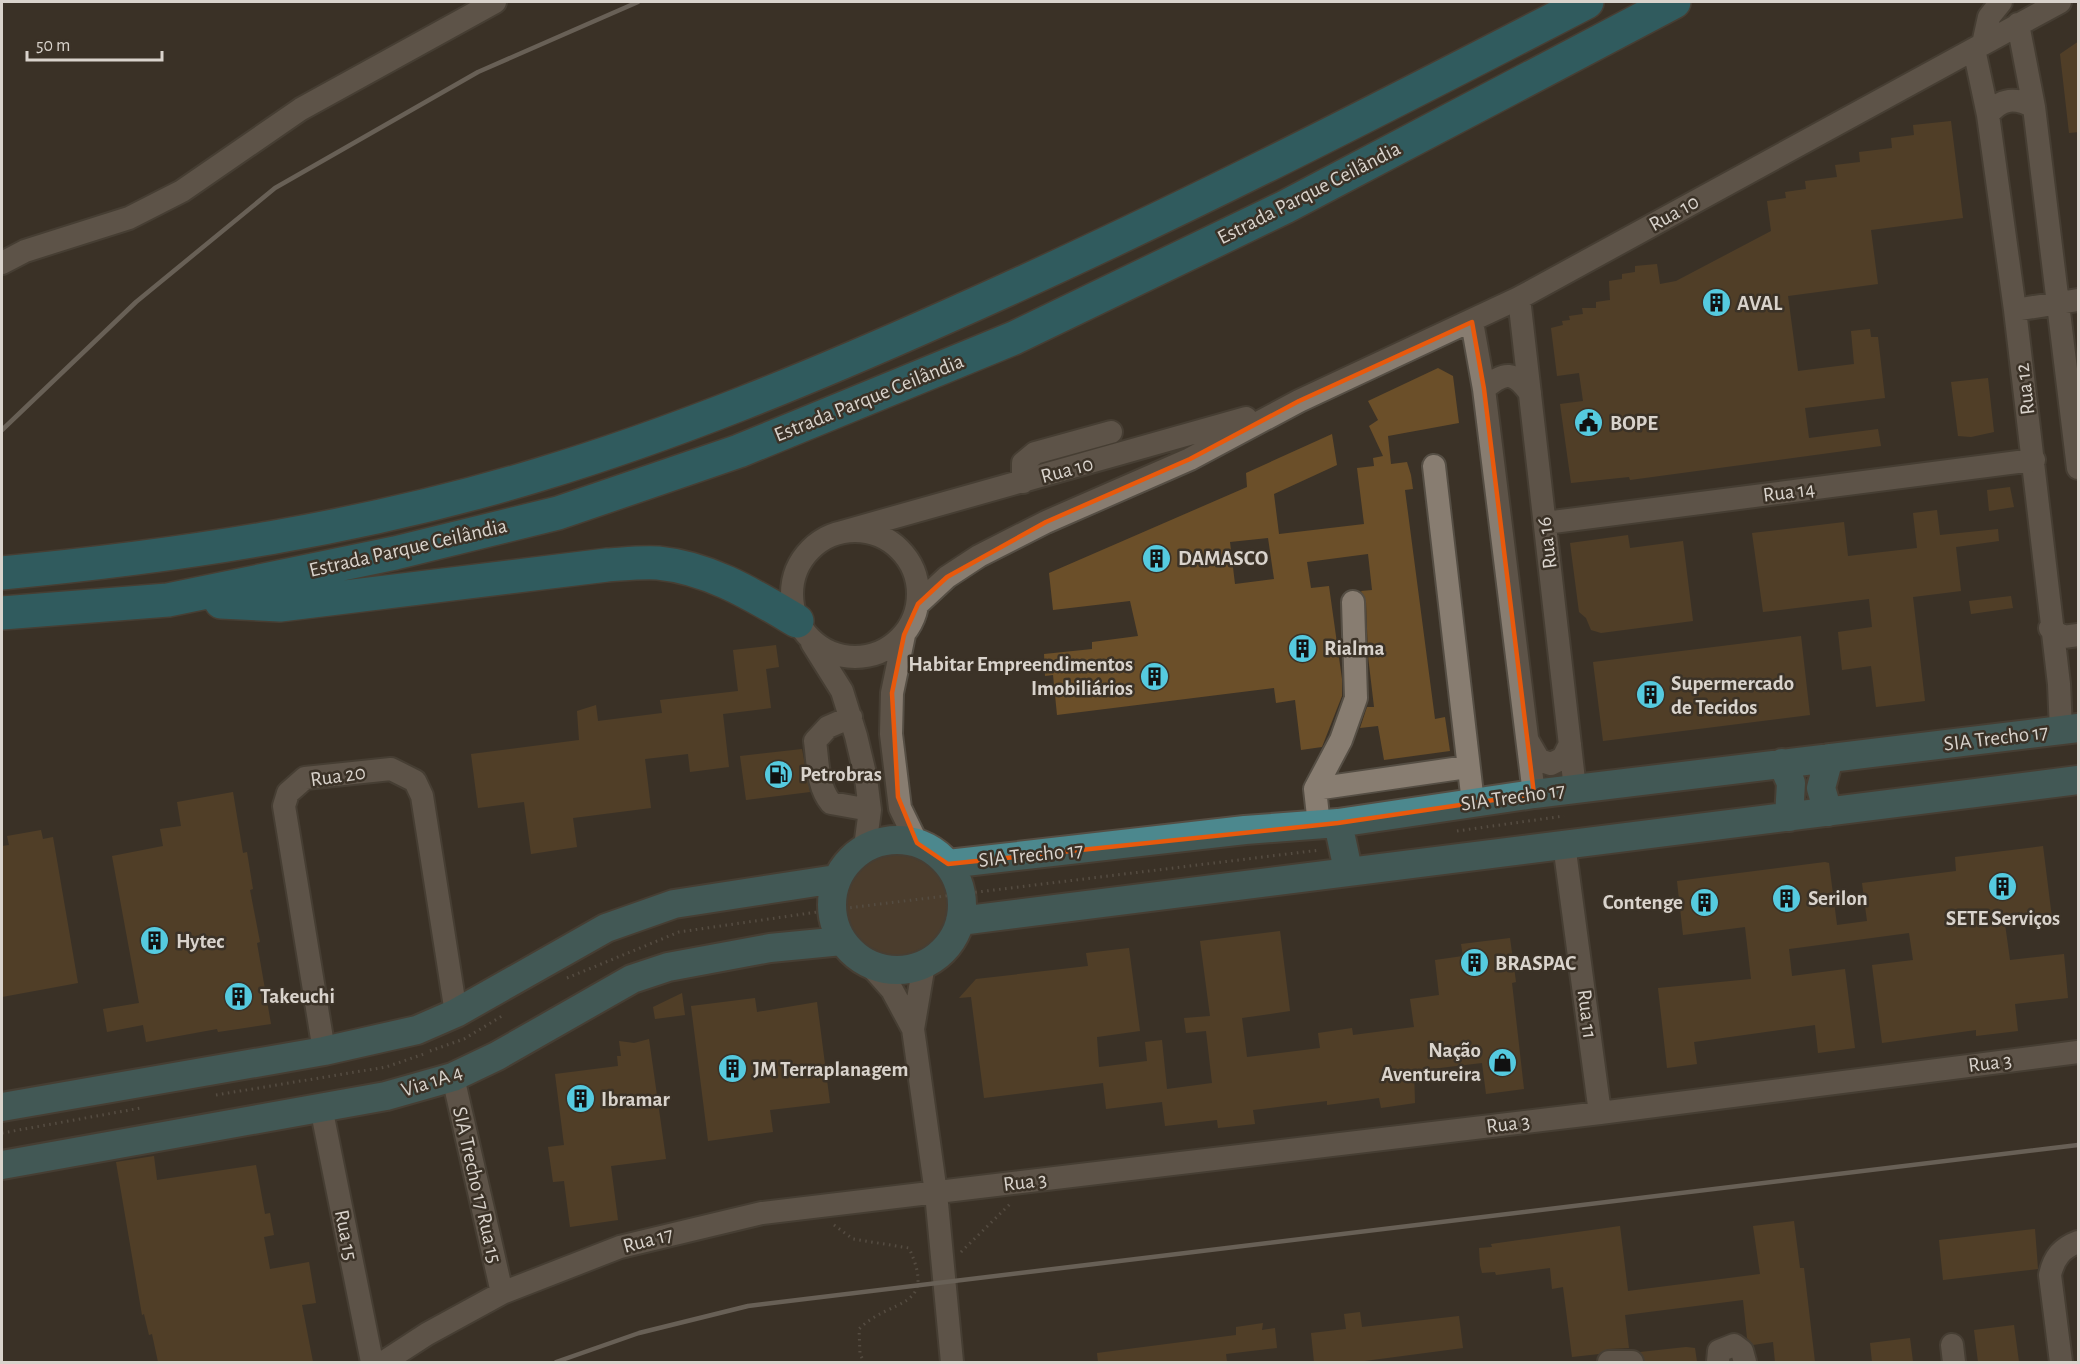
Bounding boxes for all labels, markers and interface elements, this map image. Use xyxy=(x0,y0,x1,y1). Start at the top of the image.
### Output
scale bar xyxy=(27,24,162,62)
text: 50 m xyxy=(36,37,70,55)
street label: Estrada Parque Ceilândia xyxy=(1214,138,1404,248)
street label: Rua 10 xyxy=(1646,191,1702,235)
building icon: AVAL xyxy=(1700,287,1732,319)
place label: AVAL xyxy=(1737,293,1783,314)
street label: Estrada Parque Ceilândia xyxy=(771,350,967,446)
street label: Rua 12 xyxy=(2011,362,2039,416)
public building icon: BOPE xyxy=(1573,407,1605,439)
place label: BOPE xyxy=(1610,413,1658,434)
street label: Rua 10 xyxy=(1038,453,1096,487)
street label: Rua 14 xyxy=(1762,478,1816,506)
street label: Estrada Parque Ceilândia xyxy=(307,515,509,581)
street label: Rua 16 xyxy=(1533,516,1561,570)
building icon: DAMASCO xyxy=(1141,542,1173,574)
place label: DAMASCO xyxy=(1178,548,1268,569)
building icon: Rialma xyxy=(1287,632,1319,664)
place label: Rialma xyxy=(1324,638,1385,659)
place label: Habitar Empreendimentos Imobiliários xyxy=(908,654,1133,699)
building icon: Habitar Empreendimentos Imobiliários xyxy=(1138,660,1170,692)
place label: Supermercado de Tecidos xyxy=(1671,673,1794,718)
building icon: Supermercado de Tecidos xyxy=(1634,679,1666,711)
street label: SIA Trecho 17 xyxy=(1942,721,2050,755)
fuel station icon: Petrobras xyxy=(763,758,795,790)
street label: Rua 20 xyxy=(309,762,367,790)
place label: Petrobras xyxy=(800,764,882,785)
street label: SIA Trecho 17 xyxy=(1459,779,1567,815)
street label: SIA Trecho 17 xyxy=(978,839,1085,871)
building icon: SETE Serviços xyxy=(1987,871,2019,903)
building icon: Serilon xyxy=(1771,882,1803,914)
building icon: Contenge xyxy=(1688,886,1720,918)
place label: Serilon xyxy=(1808,888,1868,909)
place label: Contenge xyxy=(1603,892,1683,913)
place label: SETE Serviços xyxy=(1946,908,2060,929)
building icon: Hytec xyxy=(139,925,171,957)
place label: Hytec xyxy=(176,931,224,952)
building icon: BRASPAC xyxy=(1458,947,1490,979)
place label: BRASPAC xyxy=(1495,953,1576,974)
building icon: Takeuchi xyxy=(223,980,255,1012)
place label: Takeuchi xyxy=(260,986,335,1007)
street label: Rua 11 xyxy=(1574,988,1600,1040)
place label: Nação Aventureira xyxy=(1381,1040,1481,1085)
shop icon: Nação Aventureira xyxy=(1486,1046,1518,1078)
street label: Rua 3 xyxy=(1967,1050,2013,1076)
building icon: JM Terraplanagem xyxy=(716,1053,748,1085)
place label: JM Terraplanagem xyxy=(753,1059,908,1080)
street label: Via 1A 4 xyxy=(399,1061,465,1101)
building icon: Ibramar xyxy=(564,1083,596,1115)
place label: Ibramar xyxy=(601,1089,670,1110)
street label: SIA Trecho 17 Rua 15 xyxy=(449,1105,505,1265)
street label: Rua 3 xyxy=(1485,1111,1531,1137)
street label: Rua 3 xyxy=(1002,1169,1048,1195)
street label: Rua 15 xyxy=(331,1208,361,1262)
street label: Rua 17 xyxy=(621,1223,676,1257)

